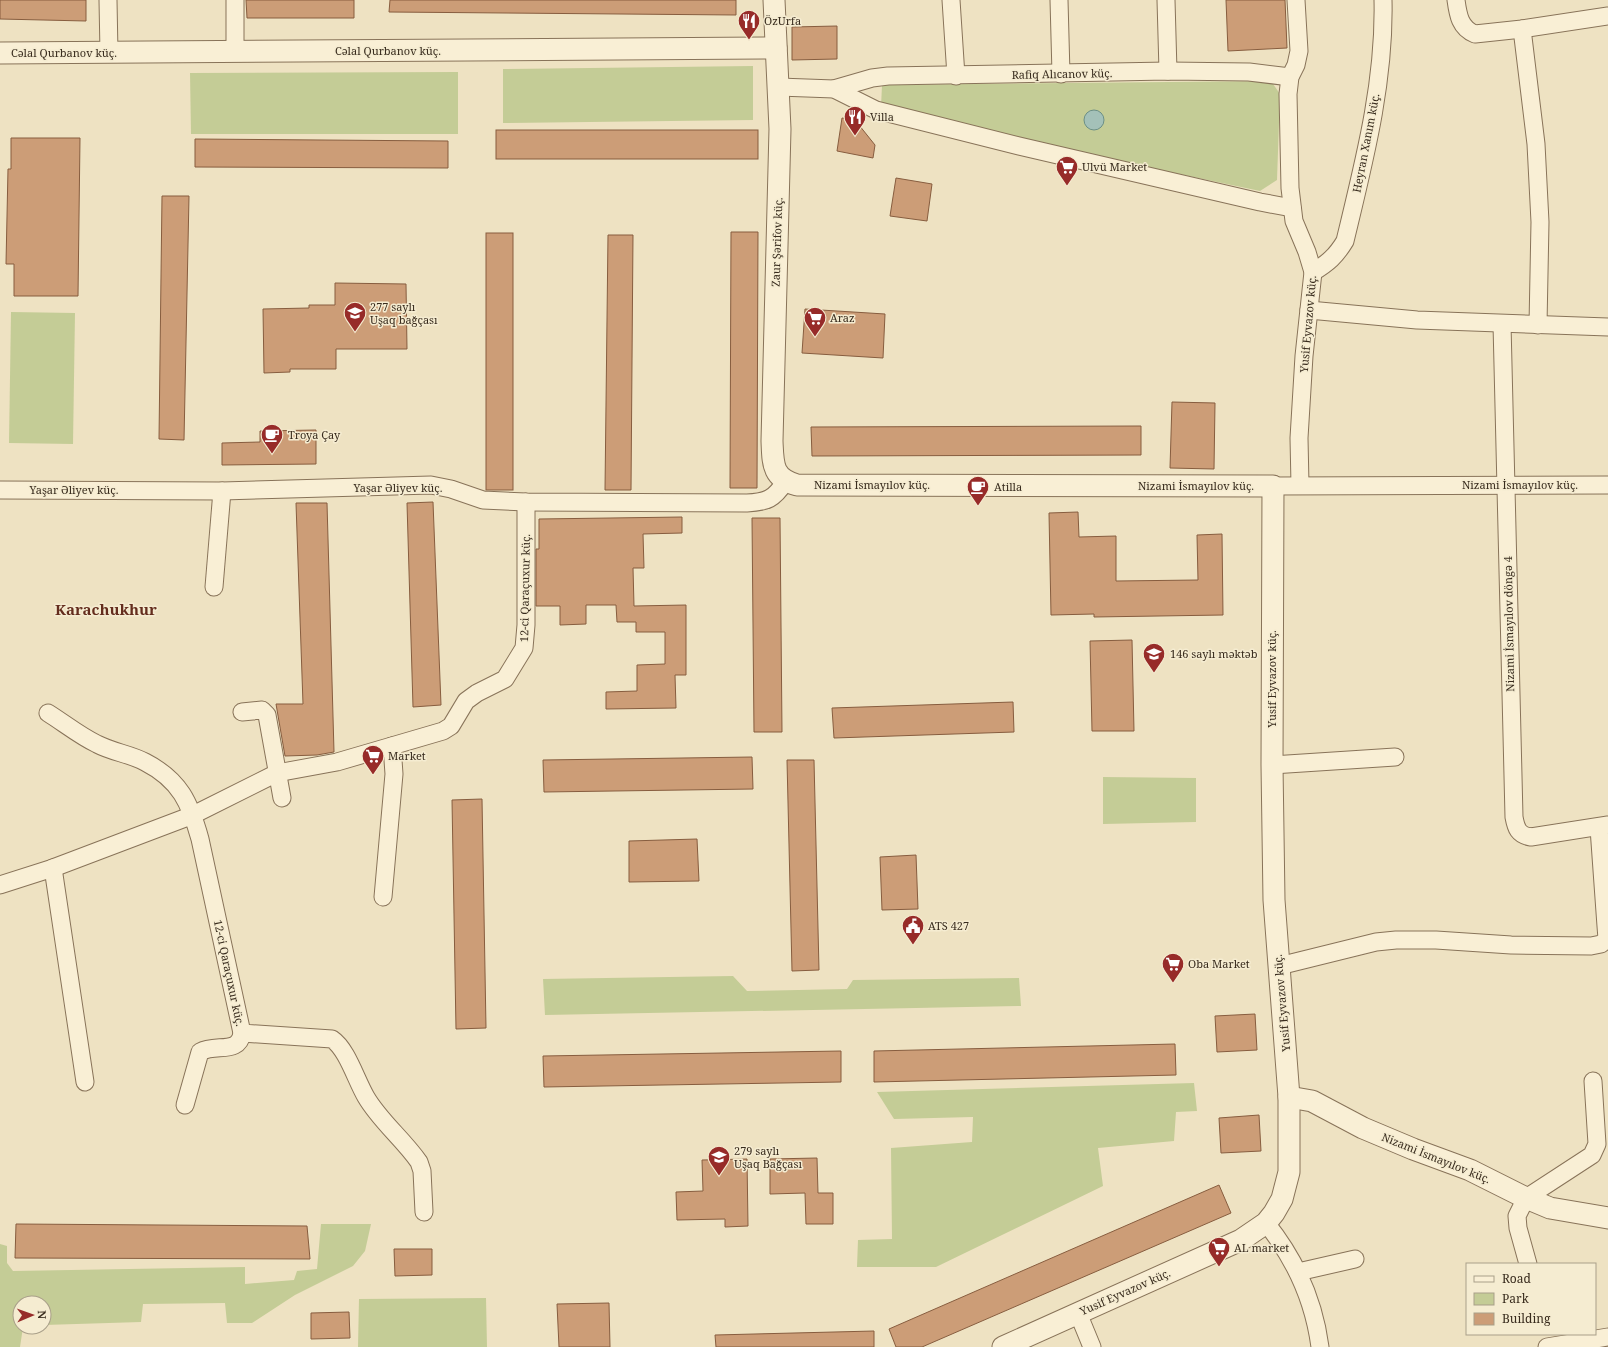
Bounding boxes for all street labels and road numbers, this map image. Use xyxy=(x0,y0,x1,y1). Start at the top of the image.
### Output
street label: Cəlal Qurbanov küç. xyxy=(335,43,441,58)
street label: Cəlal Qurbanov küç. xyxy=(11,45,117,60)
street label: Rafiq Alıcanov küç. xyxy=(1011,65,1113,82)
street label: Heyran Xanım küç. xyxy=(1349,92,1383,194)
street label: Zaur Şərifov küç. xyxy=(767,197,786,287)
street label: Yusif Eyvazov küç. xyxy=(1296,274,1319,374)
street label: Nizami İsmayılov küç. xyxy=(814,477,930,492)
street label: Nizami İsmayılov küç. xyxy=(1462,477,1578,492)
street label: Nizami İsmayılov küç. xyxy=(1138,478,1254,493)
street label: Yaşar Əliyev küç. xyxy=(352,480,443,495)
street label: Yaşar Əliyev küç. xyxy=(28,482,119,497)
street label: 12-ci Qaraçuxur küç. xyxy=(516,533,533,642)
street label: Nizami İsmayılov döngə 4 xyxy=(1500,556,1517,692)
street label: Yusif Eyvazov küç. xyxy=(1264,630,1279,729)
street label: 12-ci Qaraçuxur küç. xyxy=(211,918,248,1028)
street label: Yusif Eyvazov küç. xyxy=(1270,953,1293,1053)
street label: Nizami İsmayılov küç. xyxy=(1380,1129,1493,1186)
street label: Yusif Eyvazov küç. xyxy=(1076,1265,1173,1319)

